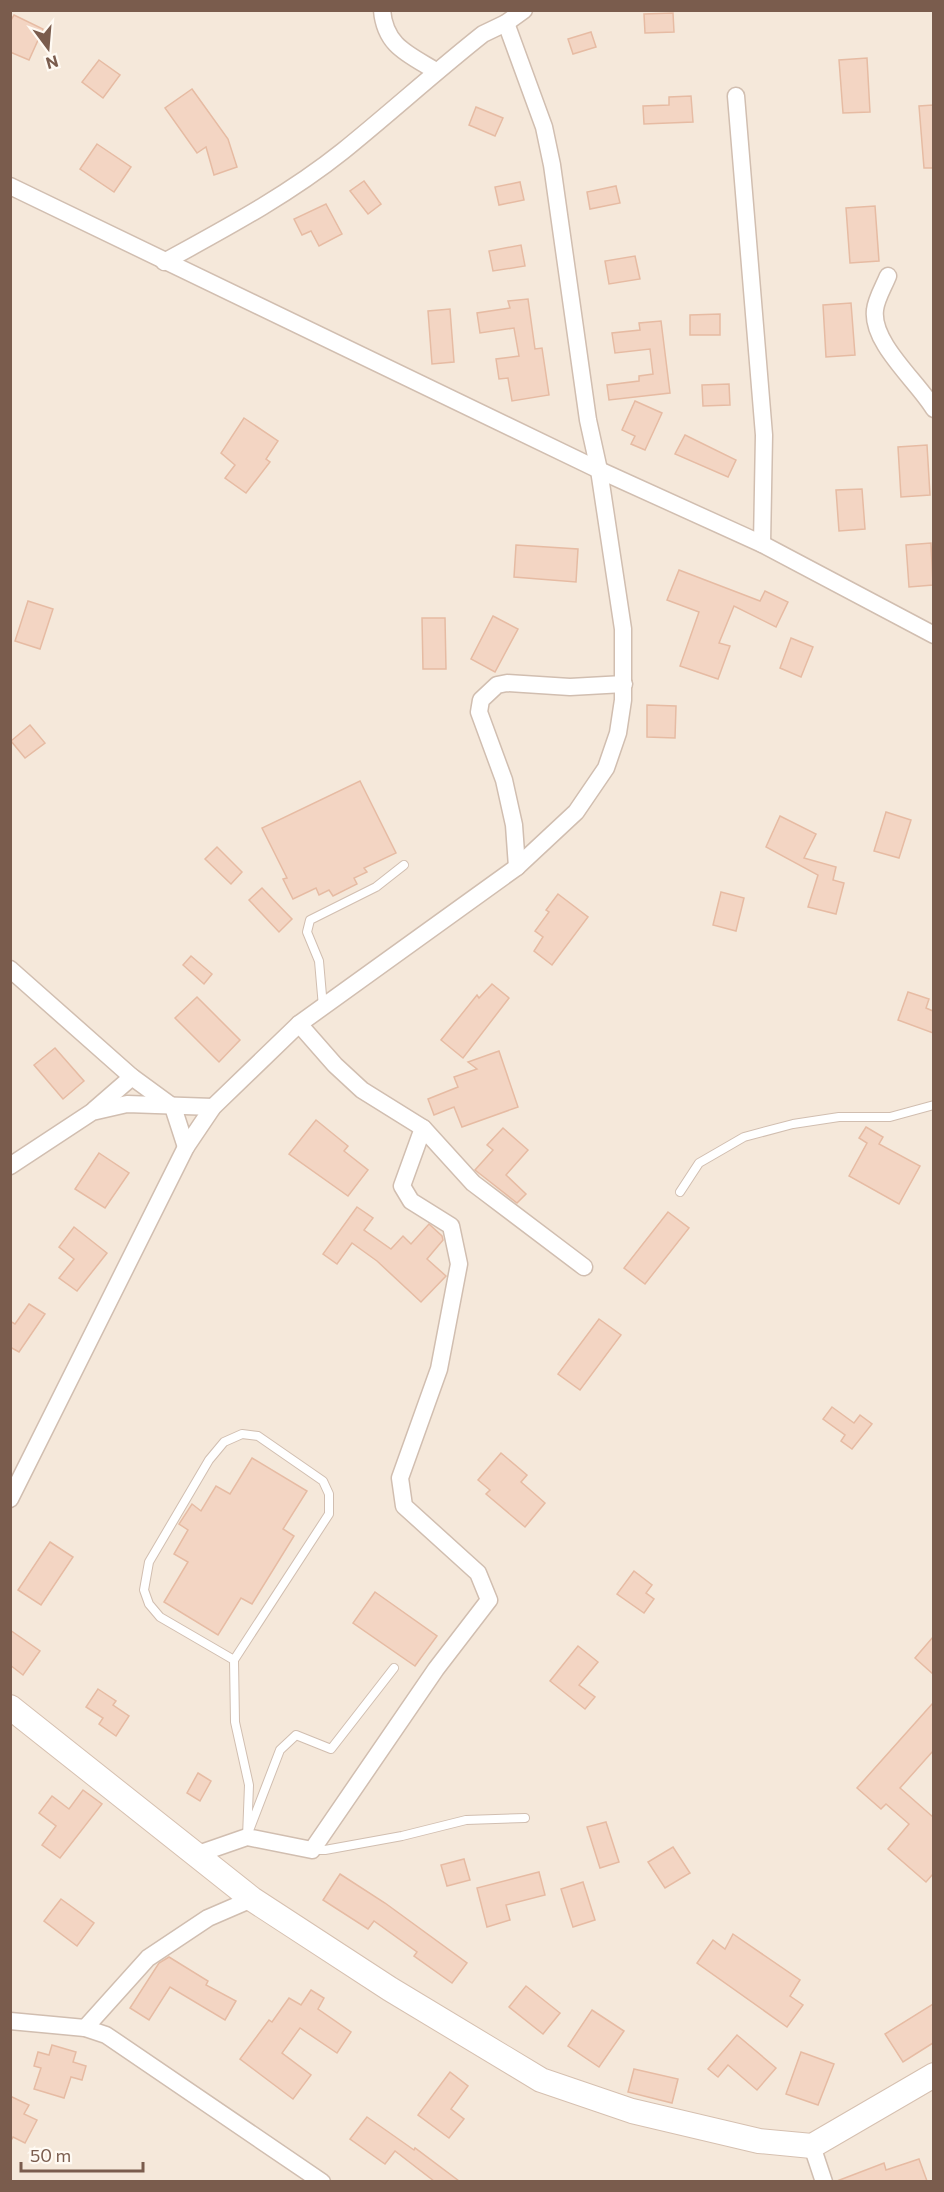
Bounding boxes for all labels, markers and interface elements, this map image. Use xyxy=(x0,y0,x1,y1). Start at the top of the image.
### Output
north arrow xyxy=(18,18,78,78)
text: N xyxy=(44,52,61,74)
scale bar xyxy=(21,2135,142,2173)
text: 50 m xyxy=(30,2144,71,2166)

